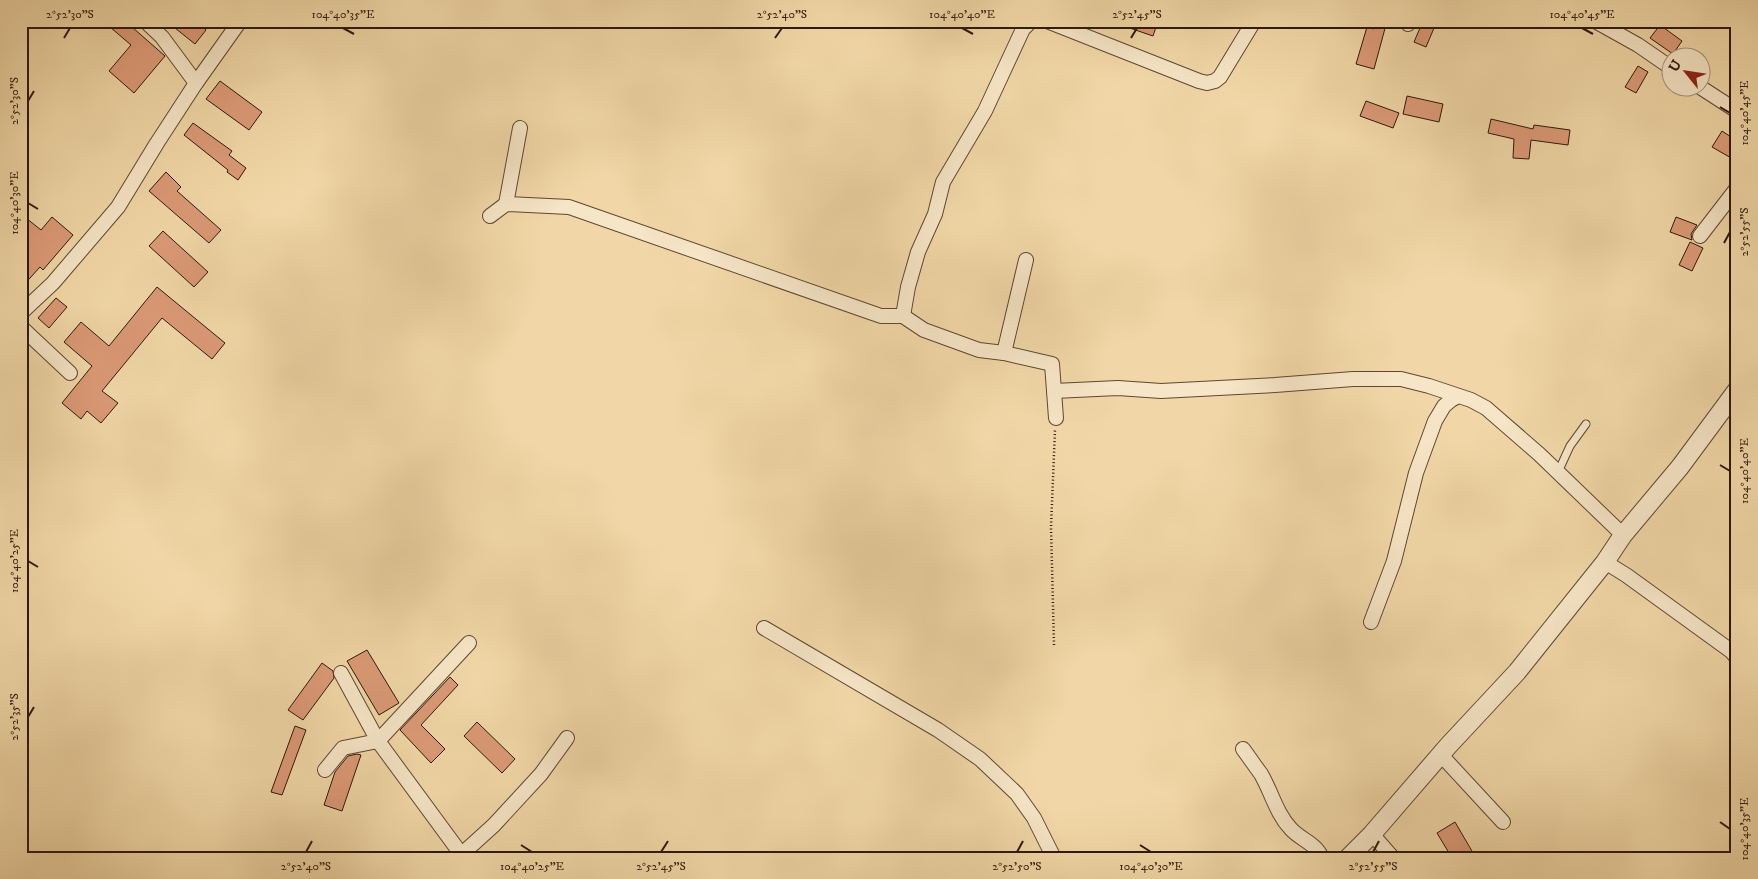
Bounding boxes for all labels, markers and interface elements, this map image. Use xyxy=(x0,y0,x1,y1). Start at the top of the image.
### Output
text: 2°52'30"S xyxy=(46,7,94,22)
text: 104°40'35"E xyxy=(312,7,375,22)
text: 2°52'40"S xyxy=(757,7,807,22)
text: 104°40'40"E xyxy=(929,7,995,22)
text: 2°52'45"S xyxy=(1112,7,1162,22)
text: 104°40'45"E xyxy=(1549,7,1615,22)
north arrow xyxy=(1660,48,1710,98)
text: U xyxy=(1665,57,1686,75)
text: 2°52'30"S xyxy=(7,77,22,125)
text: 104°40'45"E xyxy=(1737,80,1752,146)
text: 104°40'30"E xyxy=(7,171,22,235)
text: 2°52'55"S xyxy=(1737,208,1752,256)
text: 104°40'40"E xyxy=(1737,438,1752,504)
text: 104°40'25"E xyxy=(7,528,22,593)
text: 2°52'35"S xyxy=(7,693,22,741)
text: 104°40'35"E xyxy=(1737,797,1752,860)
text: 2°52'40"S xyxy=(281,859,331,874)
text: 104°40'25"E xyxy=(500,859,565,874)
text: 2°52'45"S xyxy=(636,859,686,874)
text: 2°52'50"S xyxy=(992,859,1042,874)
text: 104°40'30"E xyxy=(1119,859,1183,874)
text: 2°52'55"S xyxy=(1349,859,1397,874)

